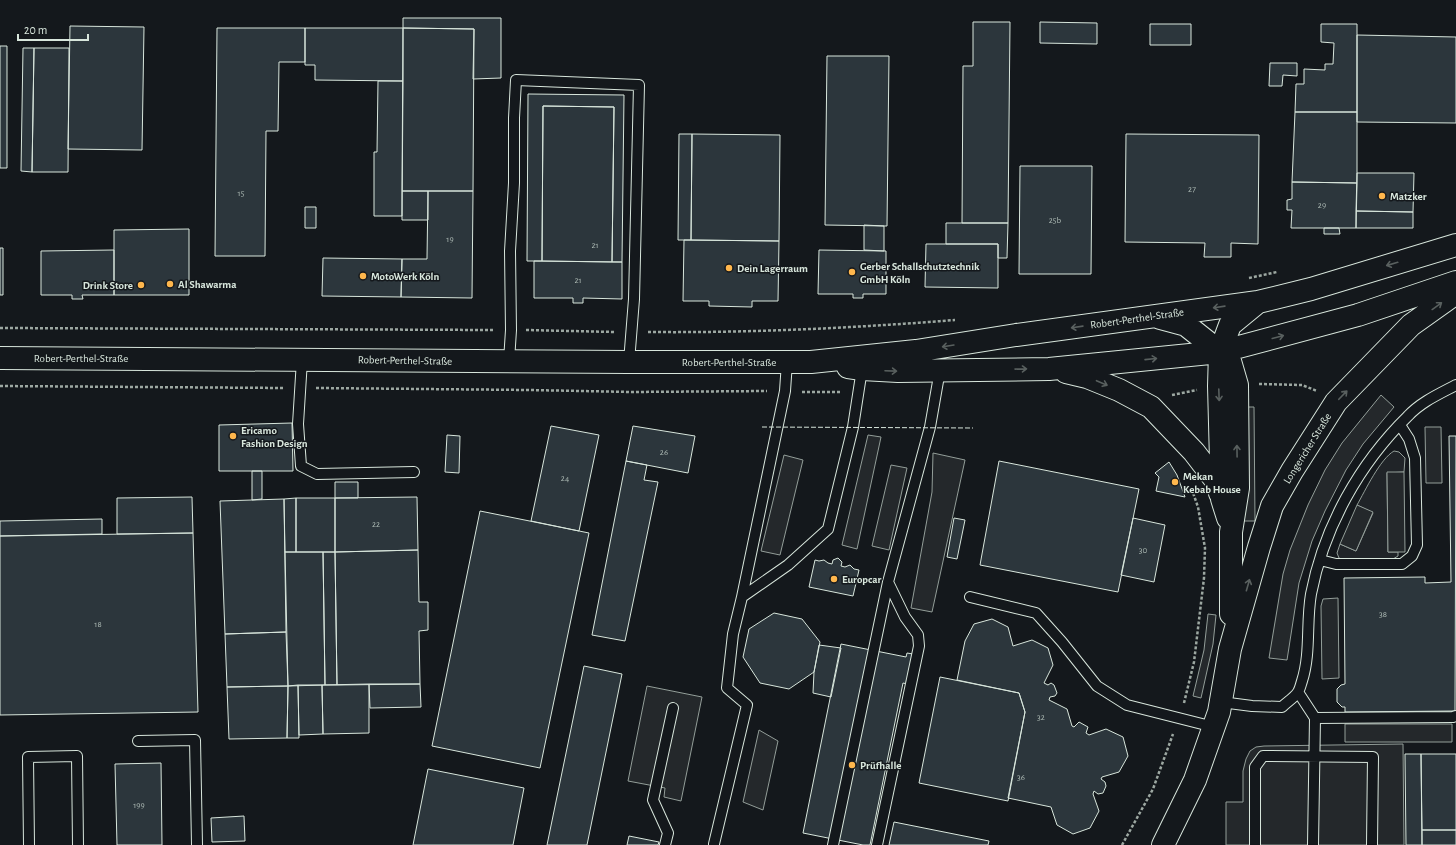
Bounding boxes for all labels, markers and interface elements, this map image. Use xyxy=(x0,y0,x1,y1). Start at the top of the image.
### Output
scale bar xyxy=(18,16,88,42)
text: 20 m xyxy=(24,24,47,36)
house number: 27 xyxy=(1188,185,1196,194)
house number: 15 xyxy=(238,189,245,198)
marker: Matzker xyxy=(1377,191,1387,201)
place label: Matzker xyxy=(1390,191,1427,202)
house number: 29 xyxy=(1318,201,1326,210)
house number: 25b xyxy=(1049,216,1062,225)
house number: 19 xyxy=(446,235,454,244)
house number: 21 xyxy=(591,241,599,250)
place label: Gerber Schallschutztechnik GmbH Köln xyxy=(860,261,980,285)
one-way arrow xyxy=(1385,261,1398,268)
marker: Dein Lagerraum xyxy=(724,263,734,273)
place label: Dein Lagerraum xyxy=(737,263,808,274)
marker: Gerber Schallschutztechnik GmbH Köln xyxy=(847,267,857,277)
marker: MotoWerk Köln xyxy=(358,271,368,281)
place label: MotoWerk Köln xyxy=(371,271,440,282)
house number: 21 xyxy=(574,276,582,285)
marker: Al Shawarma xyxy=(165,279,175,289)
place label: Al Shawarma xyxy=(178,279,237,290)
place label: Drink Store xyxy=(83,280,133,291)
marker: Drink Store xyxy=(136,280,146,290)
one-way arrow xyxy=(1431,302,1442,310)
one-way arrow xyxy=(1213,303,1226,311)
street label: Robert-Perthel-Straße xyxy=(1090,306,1185,331)
one-way arrow xyxy=(1071,323,1084,331)
one-way arrow xyxy=(1272,332,1285,340)
one-way arrow xyxy=(942,342,955,350)
street label: Robert-Perthel-Straße xyxy=(34,353,128,364)
street label: Robert-Perthel-Straße xyxy=(358,354,452,367)
one-way arrow xyxy=(1144,355,1157,363)
street label: Robert-Perthel-Straße xyxy=(682,357,776,368)
one-way arrow xyxy=(1014,365,1027,373)
one-way arrow xyxy=(884,367,897,374)
one-way arrow xyxy=(1096,380,1108,388)
one-way arrow xyxy=(1216,388,1223,401)
one-way arrow xyxy=(1338,390,1348,400)
street label: Longericher Straße xyxy=(1281,411,1334,485)
place label: Ericamo Fashion Design xyxy=(241,425,308,449)
marker: Ericamo Fashion Design xyxy=(228,431,238,441)
one-way arrow xyxy=(1233,445,1241,458)
house number: 26 xyxy=(660,448,668,457)
place label: Mekan Kebab House xyxy=(1183,471,1241,495)
house number: 24 xyxy=(561,474,570,483)
marker: Mekan Kebab House xyxy=(1170,477,1180,487)
house number: 22 xyxy=(372,520,380,529)
house number: 30 xyxy=(1139,546,1147,555)
marker: Europcar xyxy=(829,574,839,584)
place label: Europcar xyxy=(842,574,881,585)
one-way arrow xyxy=(1245,578,1252,591)
house number: 38 xyxy=(1379,610,1387,619)
house number: 18 xyxy=(94,620,102,629)
house number: 32 xyxy=(1037,713,1045,722)
marker: Prüfhalle xyxy=(847,760,857,770)
place label: Prüfhalle xyxy=(860,760,901,771)
house number: 36 xyxy=(1017,773,1025,782)
house number: 199 xyxy=(133,801,145,810)

